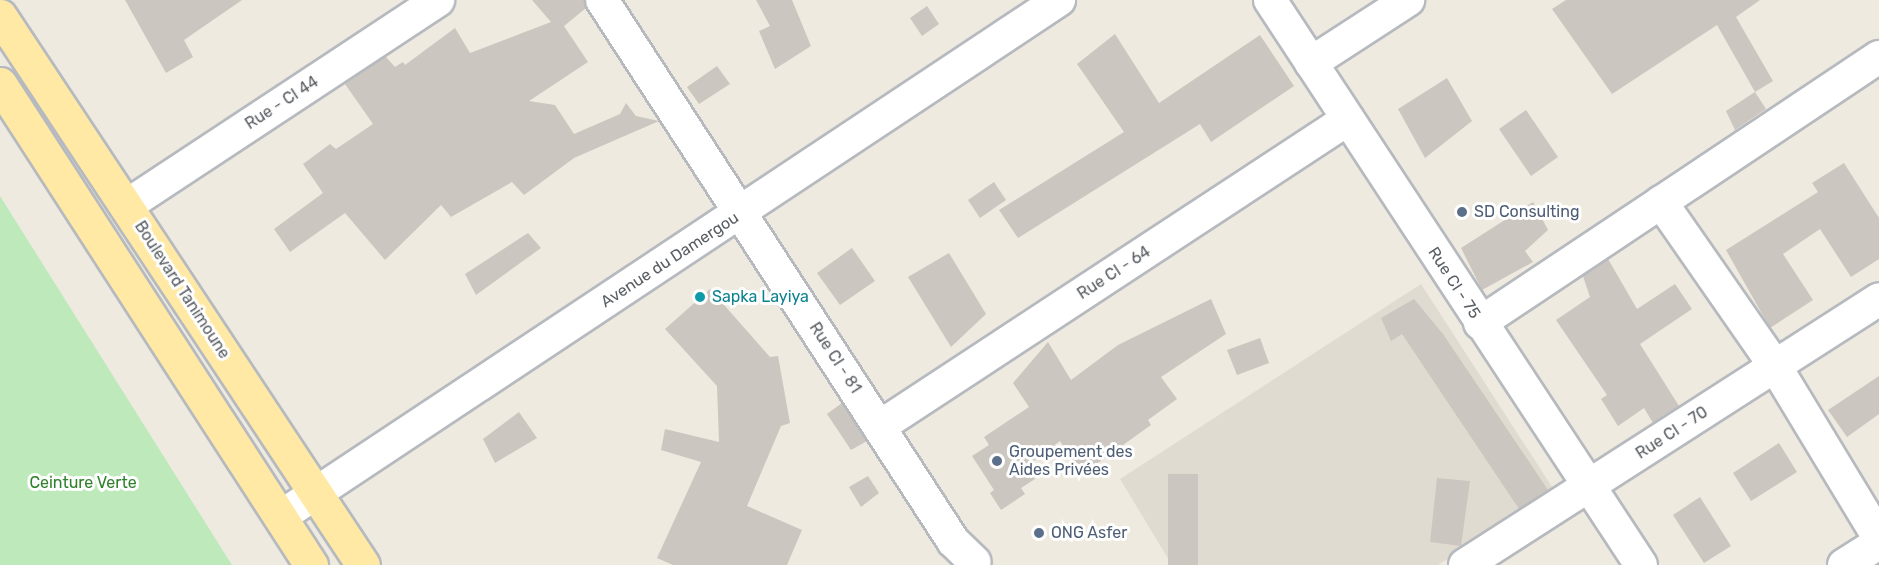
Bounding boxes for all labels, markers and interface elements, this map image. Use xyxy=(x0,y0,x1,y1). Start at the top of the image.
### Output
street label: Rue - CI 44 xyxy=(242,72,322,134)
place label: SD Consulting xyxy=(1474,202,1579,222)
marker: SD Consulting xyxy=(1455,205,1469,219)
street label: Avenue du Damergou xyxy=(598,208,742,312)
street label: Boulevard Tanimoune xyxy=(130,217,234,363)
street label: Rue CI - 64 xyxy=(1074,242,1154,304)
street label: Rue CI - 75 xyxy=(1424,244,1484,322)
place label: Sapka Layiya xyxy=(712,287,809,307)
marker: Sapka Layiya xyxy=(693,290,707,304)
street label: Rue CI - 81 xyxy=(805,319,865,397)
street label: Rue CI - 70 xyxy=(1632,403,1712,463)
place label: Groupement des Aides Privées xyxy=(1009,442,1133,480)
marker: Groupement des Aides Privées xyxy=(990,454,1004,468)
park label: Ceinture Verte xyxy=(29,473,137,493)
place label: ONG Asfer xyxy=(1051,523,1128,543)
marker: ONG Asfer xyxy=(1032,526,1046,540)

